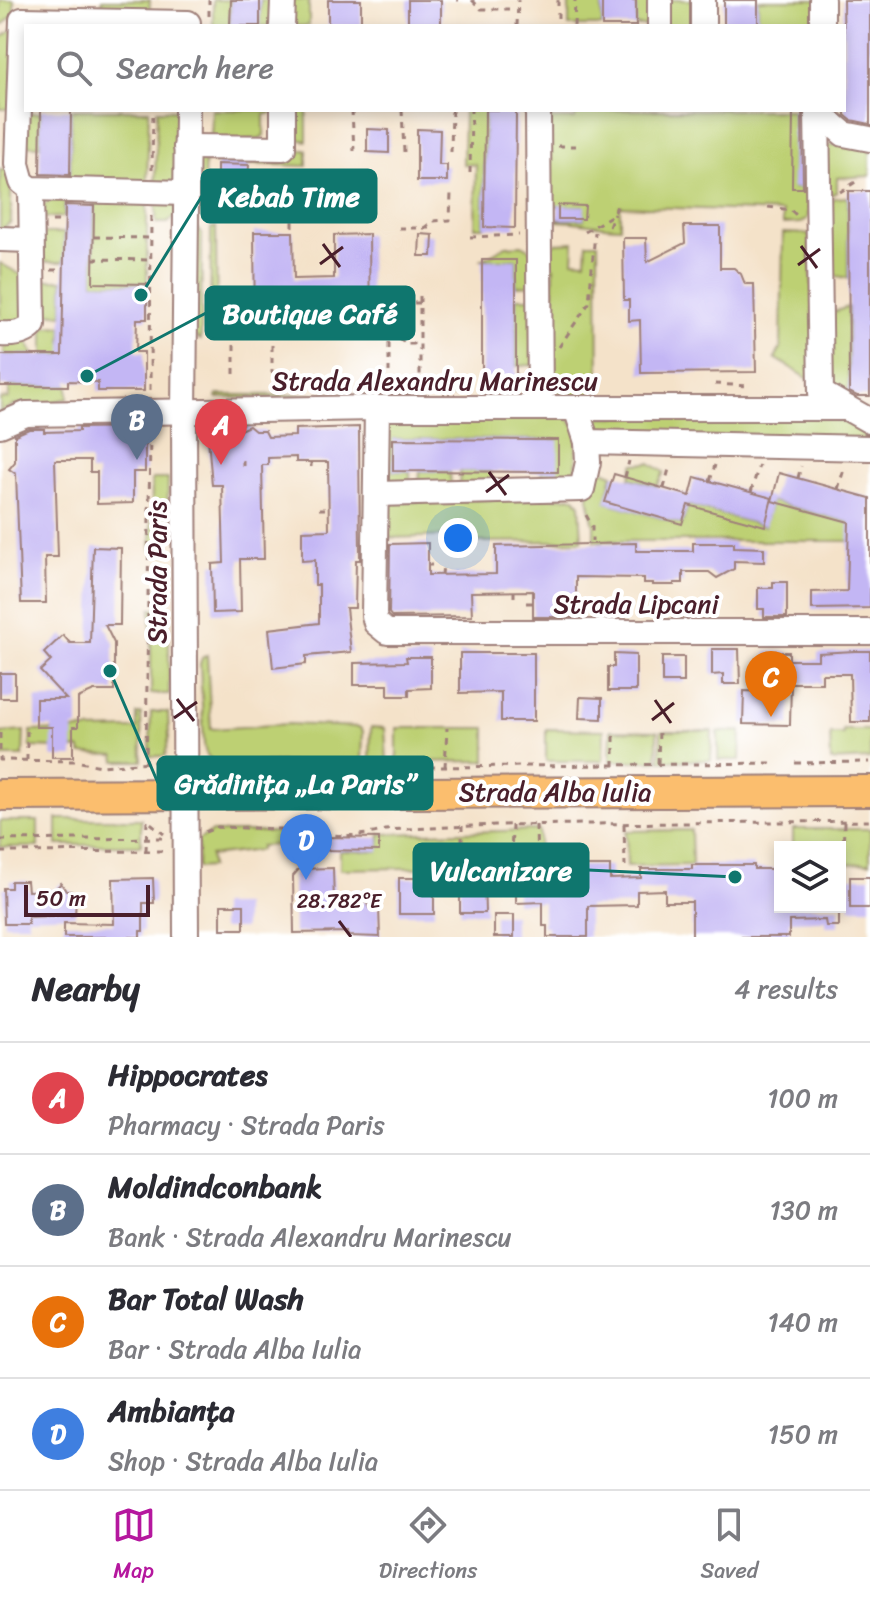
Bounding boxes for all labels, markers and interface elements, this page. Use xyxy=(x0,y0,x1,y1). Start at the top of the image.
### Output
search box xyxy=(24,24,846,112)
text: Search here xyxy=(116,41,274,95)
icon: search xyxy=(52,46,96,90)
callout: Kebab Time xyxy=(202,170,376,222)
text: Kebab Time xyxy=(217,172,360,221)
callout: Boutique Café xyxy=(206,287,414,339)
text: Boutique Café xyxy=(222,289,398,338)
street label: Strada Alexandru Marinescu xyxy=(272,358,598,404)
pin: B xyxy=(111,394,163,460)
pin: A xyxy=(195,399,247,465)
street label: Strada Paris xyxy=(134,500,180,644)
your location xyxy=(438,518,478,558)
street label: Strada Lipcani xyxy=(553,581,719,627)
pin: C xyxy=(745,651,797,717)
callout: Grădinița „La Paris” xyxy=(158,757,432,809)
text: Grădinița „La Paris” xyxy=(175,759,418,808)
street label: Strada Alba Iulia xyxy=(459,769,651,815)
pin: D xyxy=(280,814,332,880)
map controls xyxy=(774,841,846,913)
button: layers xyxy=(774,841,846,913)
callout: Vulcanizare xyxy=(414,844,588,896)
text: Vulcanizare xyxy=(430,846,573,895)
text: 50 m xyxy=(36,879,86,918)
scale bar xyxy=(24,881,150,917)
text: 28.782°E xyxy=(297,884,383,919)
text: Nearby xyxy=(32,959,140,1019)
text: 4 results xyxy=(734,966,838,1012)
text: Hippocrates xyxy=(108,1048,268,1102)
text: A xyxy=(49,1075,67,1121)
text: 100 m xyxy=(767,1075,838,1121)
text: Pharmacy · Strada Paris xyxy=(108,1102,385,1148)
text: Moldindconbank xyxy=(108,1160,322,1214)
text: B xyxy=(50,1187,66,1233)
text: 130 m xyxy=(769,1187,838,1233)
text: Bank · Strada Alexandru Marinescu xyxy=(108,1214,512,1260)
text: Bar Total Wash xyxy=(108,1272,304,1326)
text: C xyxy=(50,1299,66,1345)
text: 140 m xyxy=(767,1299,838,1345)
text: Bar · Strada Alba Iulia xyxy=(108,1326,361,1372)
text: Ambianța xyxy=(108,1384,235,1438)
text: D xyxy=(50,1411,66,1457)
text: 150 m xyxy=(768,1411,838,1457)
text: Shop · Strada Alba Iulia xyxy=(108,1438,378,1484)
tab: Map xyxy=(112,1503,156,1590)
tab: Directions xyxy=(379,1503,477,1590)
tab: Saved xyxy=(700,1503,758,1590)

